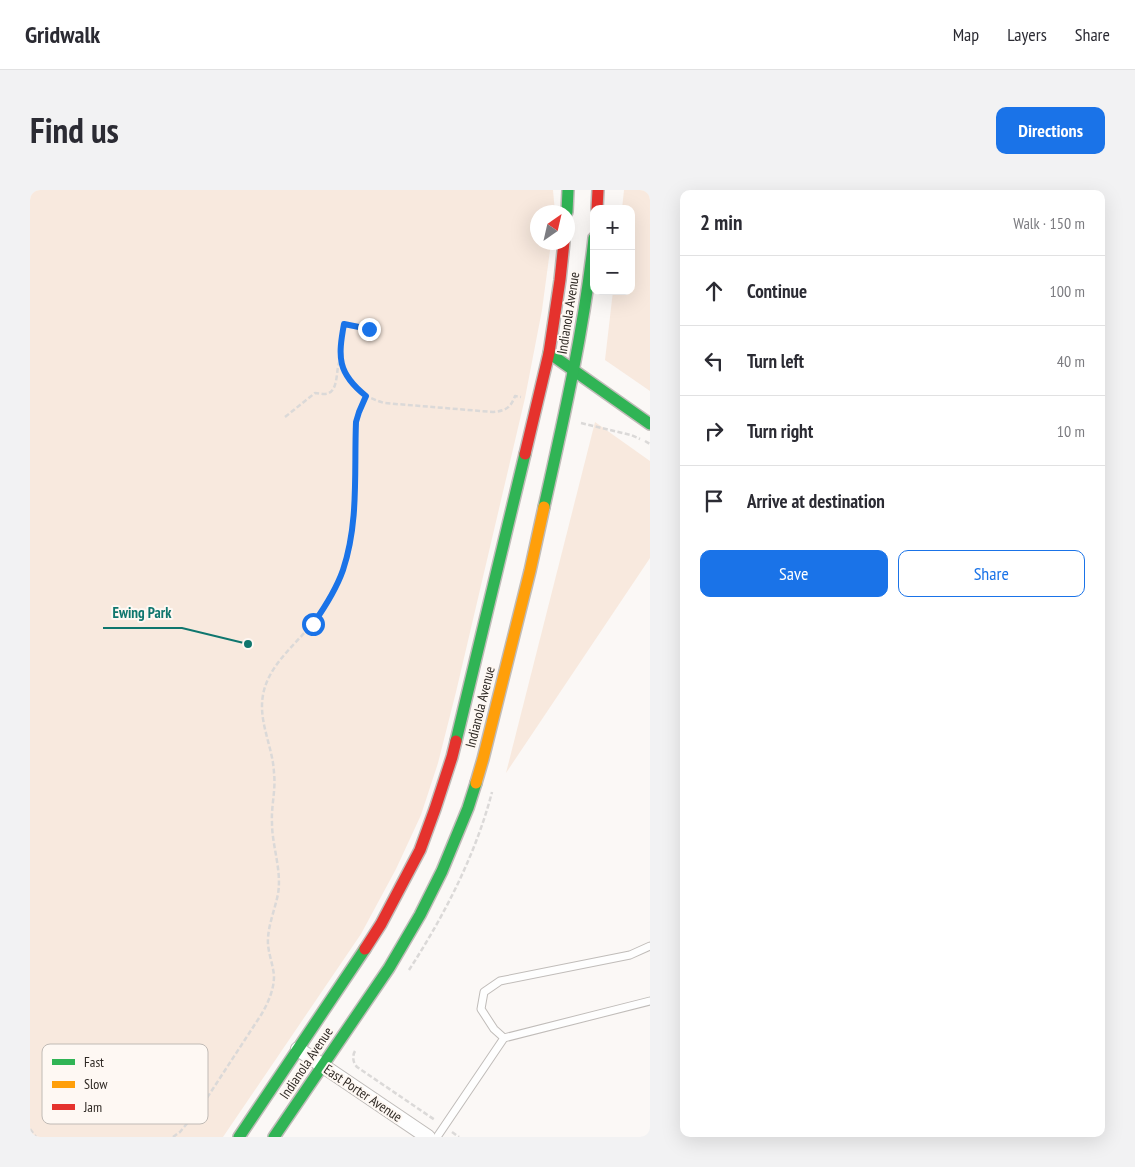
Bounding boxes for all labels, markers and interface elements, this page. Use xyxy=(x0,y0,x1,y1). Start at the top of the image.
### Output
text: Gridwalk xyxy=(25,19,100,50)
text: Map xyxy=(953,23,979,46)
text: Layers xyxy=(1007,23,1047,46)
text: Share xyxy=(1075,23,1110,46)
text: Find us xyxy=(30,107,119,153)
button: Directions xyxy=(996,107,1105,154)
north arrow xyxy=(530,205,575,250)
map controls xyxy=(590,205,635,295)
button: + xyxy=(590,205,635,250)
text: 2 min xyxy=(700,209,742,236)
text: Walk · 150 m xyxy=(1013,213,1085,233)
button: − xyxy=(590,250,635,295)
street label: Indianola Avenue xyxy=(553,270,583,355)
icon: ahead xyxy=(700,277,728,305)
text: Continue xyxy=(747,279,807,303)
text: 100 m xyxy=(1050,281,1085,301)
route end xyxy=(358,318,381,341)
icon: left xyxy=(700,347,728,375)
text: Turn left xyxy=(747,349,804,373)
text: 40 m xyxy=(1057,351,1085,371)
icon: right xyxy=(700,417,728,445)
text: Turn right xyxy=(747,419,813,443)
text: 10 m xyxy=(1057,421,1085,441)
icon: arrive xyxy=(700,487,728,515)
text: Arrive at destination xyxy=(747,489,885,513)
button: Save xyxy=(700,550,888,597)
button: Share xyxy=(898,550,1085,597)
callout: Ewing Park xyxy=(103,598,182,628)
text: Ewing Park xyxy=(113,603,172,622)
route start xyxy=(302,613,325,636)
street label: Indianola Avenue xyxy=(461,664,499,750)
street label: Indianola Avenue xyxy=(275,1023,337,1103)
legend xyxy=(42,1044,208,1124)
text: Fast xyxy=(84,1053,104,1071)
street label: East Porter Avenue xyxy=(320,1060,406,1126)
text: Slow xyxy=(84,1075,108,1093)
text: Jam xyxy=(83,1098,102,1116)

